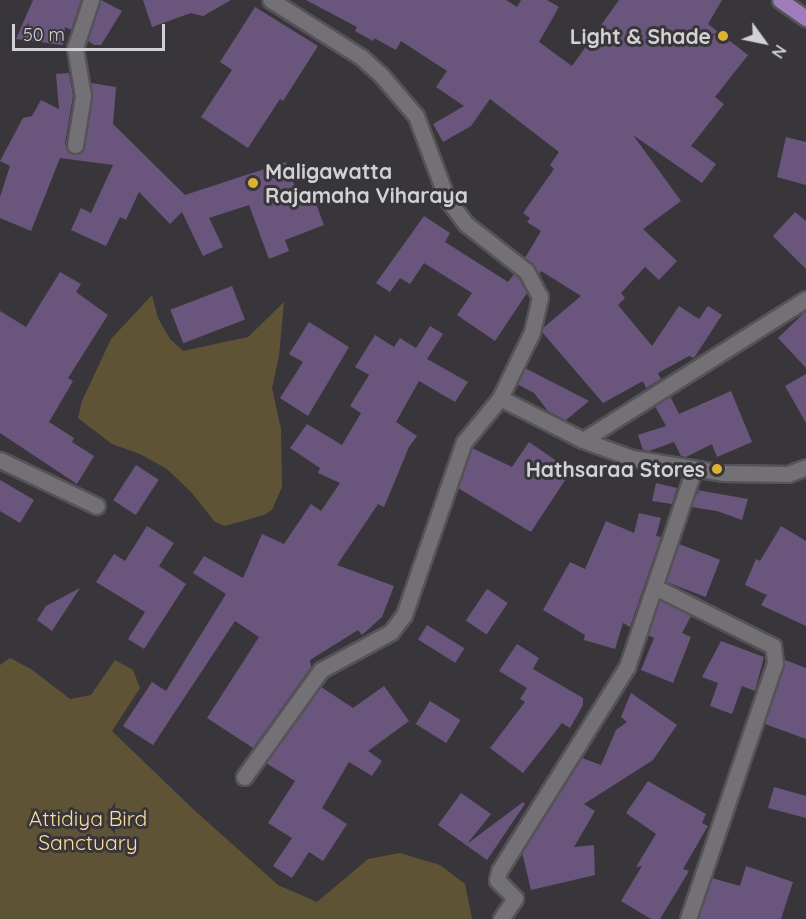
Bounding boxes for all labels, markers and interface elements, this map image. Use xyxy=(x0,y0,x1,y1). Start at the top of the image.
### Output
scale bar xyxy=(15,12,168,50)
north arrow xyxy=(734,12,794,72)
text: 50 m xyxy=(23,23,65,46)
place label: Light & Shade xyxy=(570,23,711,49)
marker: Light & Shade xyxy=(716,29,730,43)
text: N xyxy=(768,41,791,62)
place label: Maligawatta Rajamaha Viharaya xyxy=(265,158,468,208)
marker: Maligawatta Rajamaha Viharaya xyxy=(246,176,260,190)
place label: Hathsaraa Stores xyxy=(526,456,705,482)
marker: Hathsaraa Stores xyxy=(710,462,724,476)
park label: Attidiya Bird Sanctuary xyxy=(29,805,147,855)

